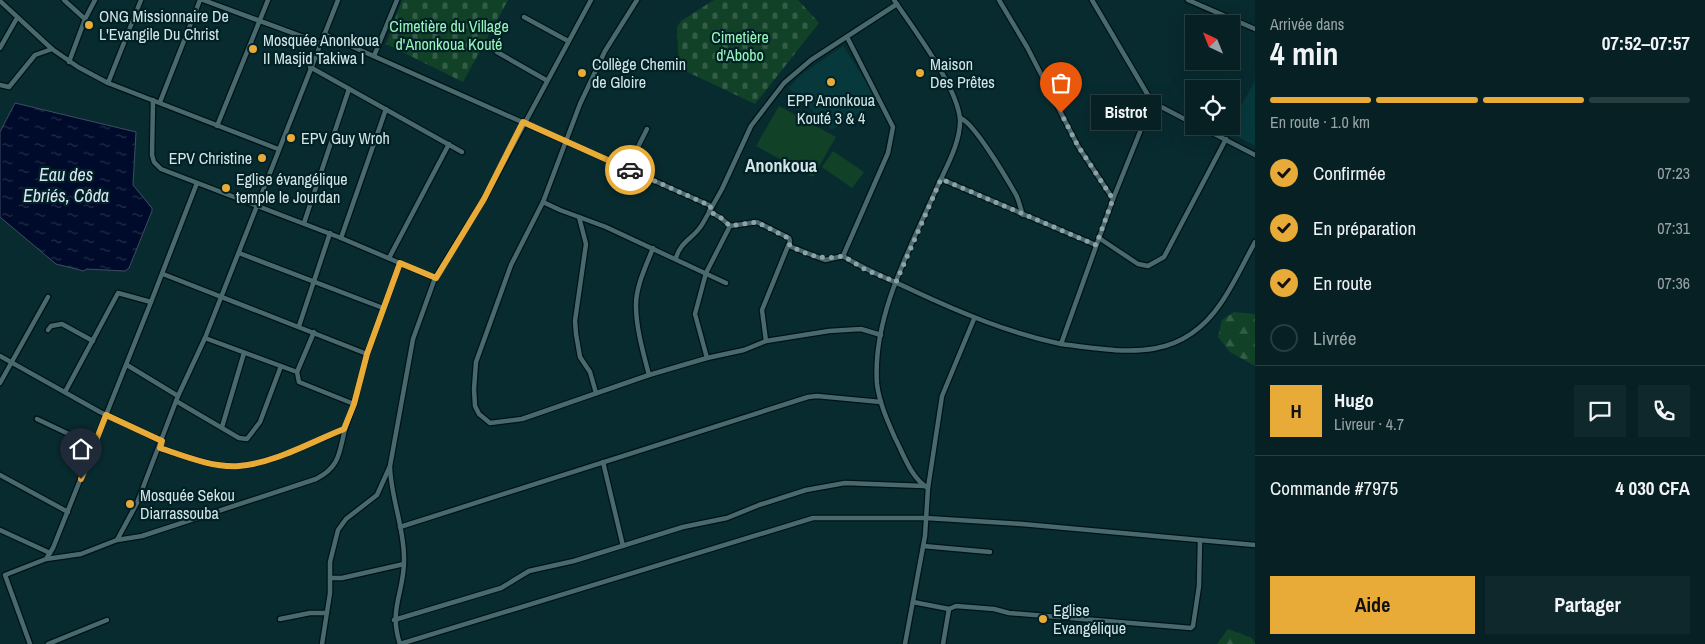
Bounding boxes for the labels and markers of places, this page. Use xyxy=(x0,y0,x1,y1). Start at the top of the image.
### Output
place label: ONG Missionnaire De L'Evangile Du Christ xyxy=(99,5,229,45)
marker: ONG Missionnaire De L'Evangile Du Christ xyxy=(83,19,95,31)
place label: Mosquée Anonkoua II Masjid Takiwa I xyxy=(263,29,380,69)
marker: Mosquée Anonkoua II Masjid Takiwa I xyxy=(247,43,259,55)
place label: Collège Chemin de Gloire xyxy=(592,53,686,93)
place label: Maison Des Prêtes xyxy=(930,53,995,93)
pin xyxy=(1040,62,1082,113)
marker: Collège Chemin de Gloire xyxy=(576,67,588,79)
marker: Maison Des Prêtes xyxy=(914,67,926,79)
marker: EPP Anonkoua Kouté 3 & 4 xyxy=(825,76,837,88)
place label: EPP Anonkoua Kouté 3 & 4 xyxy=(787,89,876,129)
callout: Bistrot xyxy=(1091,96,1161,130)
place label: EPV Guy Wroh xyxy=(301,127,390,149)
marker: EPV Guy Wroh xyxy=(285,132,297,144)
place label: EPV Christine xyxy=(169,147,252,169)
marker: EPV Christine xyxy=(256,152,268,164)
place label: Eglise évangélique temple le Jourdan xyxy=(236,168,348,208)
marker: Eglise évangélique temple le Jourdan xyxy=(220,182,232,194)
pin xyxy=(60,428,102,479)
place label: Mosquée Sekou Diarrassouba xyxy=(140,484,235,524)
marker: Mosquée Sekou Diarrassouba xyxy=(124,498,136,510)
place label: Eglise Evangélique xyxy=(1053,599,1126,639)
marker: Eglise Evangélique xyxy=(1037,613,1049,625)

